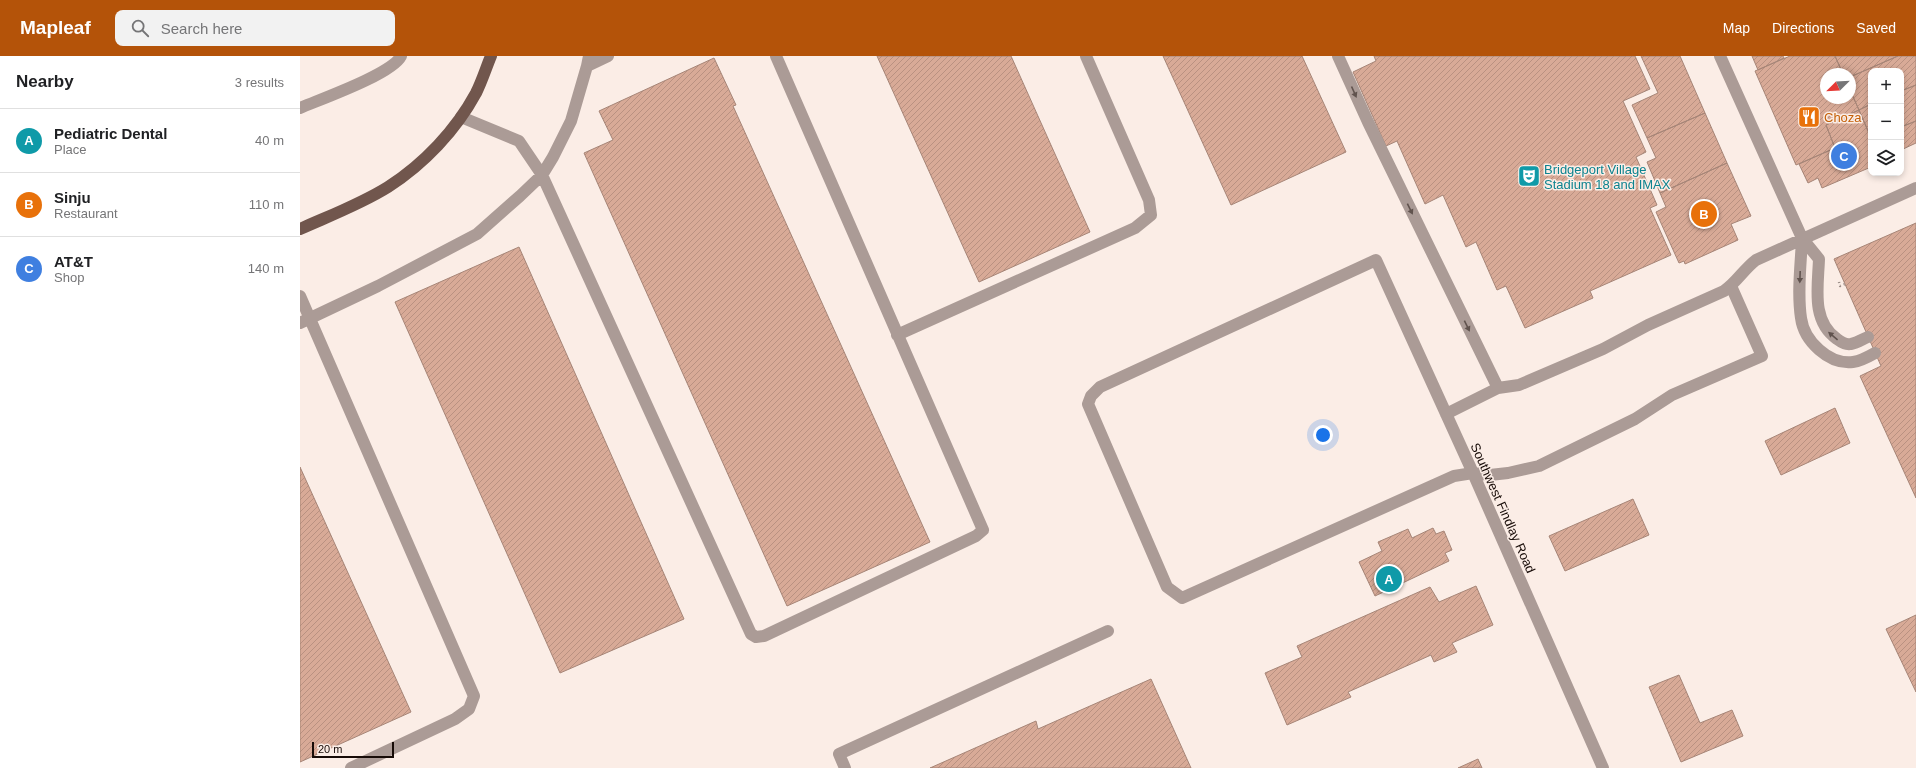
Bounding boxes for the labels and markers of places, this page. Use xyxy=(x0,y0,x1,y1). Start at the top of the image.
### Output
restaurant icon: Choza xyxy=(1796,104,1822,130)
place label: Choza xyxy=(1824,110,1862,125)
pin: C xyxy=(1831,141,1857,171)
place label: Bridgeport Village Stadium 18 and IMAX xyxy=(1544,162,1671,192)
theatre icon: Bridgeport Village Stadium 18 and IMAX xyxy=(1516,163,1542,189)
pin: B xyxy=(1691,199,1717,229)
pin: A xyxy=(1376,564,1402,594)

